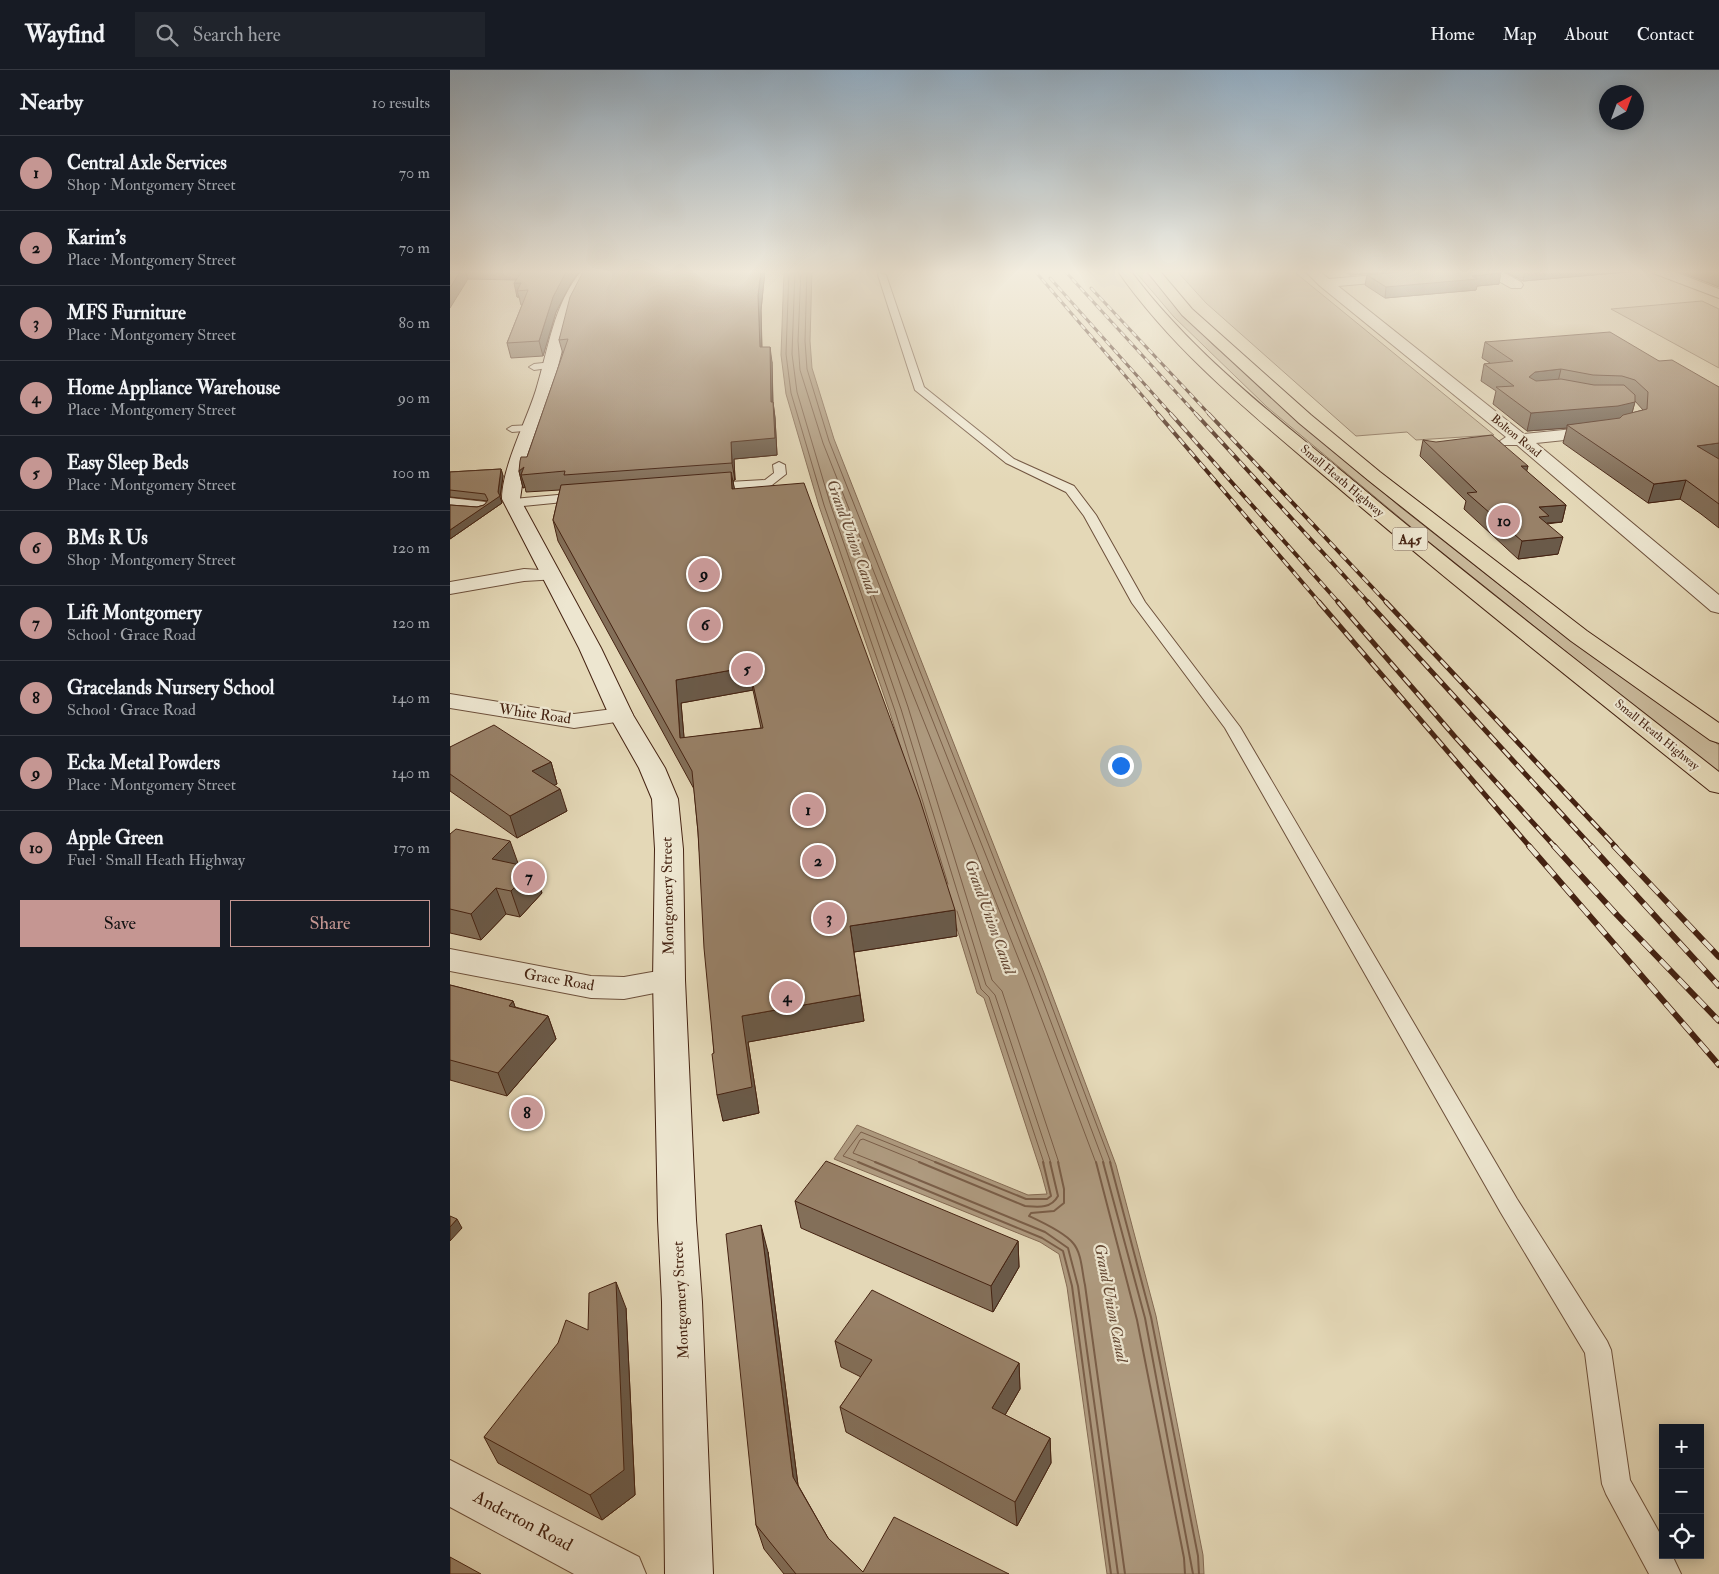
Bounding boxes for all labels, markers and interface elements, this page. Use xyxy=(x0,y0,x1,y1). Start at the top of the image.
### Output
search box xyxy=(135,12,485,57)
text: Wayfind xyxy=(25,19,105,50)
icon: search xyxy=(153,21,181,49)
text: Search here xyxy=(193,23,281,47)
text: Home xyxy=(1430,23,1475,46)
text: Map xyxy=(1503,23,1537,46)
text: About xyxy=(1565,23,1609,46)
text: Contact xyxy=(1637,23,1694,46)
north arrow xyxy=(1599,85,1644,130)
text: Nearby xyxy=(20,89,83,116)
text: 10 results xyxy=(372,93,430,113)
text: Central Axle Services xyxy=(67,151,227,175)
text: 1 xyxy=(33,163,39,183)
text: 70 m xyxy=(399,163,430,183)
text: Shop · Montgomery Street xyxy=(67,175,236,195)
text: Karim's xyxy=(67,226,126,250)
text: 2 xyxy=(32,238,40,258)
text: 70 m xyxy=(399,238,430,258)
text: Place · Montgomery Street xyxy=(67,250,236,270)
text: MFS Furniture xyxy=(67,301,186,325)
text: 3 xyxy=(33,313,39,333)
text: 80 m xyxy=(399,313,430,333)
text: Place · Montgomery Street xyxy=(67,325,236,345)
text: Home Appliance Warehouse xyxy=(67,376,280,400)
text: 4 xyxy=(32,388,40,408)
text: 90 m xyxy=(398,388,430,408)
text: Place · Montgomery Street xyxy=(67,400,236,420)
street label: Bolton Road xyxy=(1488,411,1544,461)
street label: Small Heath Highway xyxy=(1297,442,1387,521)
text: Easy Sleep Beds xyxy=(67,451,188,475)
text: 5 xyxy=(32,463,40,483)
text: 100 m xyxy=(392,463,430,483)
text: Place · Montgomery Street xyxy=(67,475,236,495)
water label: Grand Union Canal xyxy=(822,477,882,598)
pin: 10 xyxy=(1488,502,1520,540)
text: BMs R Us xyxy=(67,526,148,550)
road number: A45 xyxy=(1392,528,1428,550)
text: 6 xyxy=(32,538,40,558)
text: 120 m xyxy=(392,538,430,558)
text: Shop · Montgomery Street xyxy=(67,550,236,570)
pin: 9 xyxy=(688,555,720,593)
text: Lift Montgomery xyxy=(67,601,202,625)
pin: 6 xyxy=(689,606,721,644)
text: 7 xyxy=(32,613,40,633)
text: 120 m xyxy=(392,613,430,633)
text: School · Grace Road xyxy=(67,625,196,645)
pin: 5 xyxy=(731,650,763,688)
text: Gracelands Nursery School xyxy=(67,676,274,700)
text: 8 xyxy=(32,688,40,708)
text: 140 m xyxy=(392,688,430,708)
street label: Small Heath Highway xyxy=(1612,696,1703,774)
street label: White Road xyxy=(497,699,573,729)
text: School · Grace Road xyxy=(67,700,196,720)
text: Ecka Metal Powders xyxy=(67,751,220,775)
your location xyxy=(1108,753,1134,779)
text: 9 xyxy=(32,763,40,783)
text: 140 m xyxy=(392,763,430,783)
text: Place · Montgomery Street xyxy=(67,775,236,795)
pin: 1 xyxy=(792,791,824,829)
text: Apple Green xyxy=(67,826,164,850)
street label: Montgomery Street xyxy=(657,837,679,955)
text: 10 xyxy=(29,838,43,858)
text: 170 m xyxy=(393,838,430,858)
pin: 2 xyxy=(802,842,834,880)
text: Fuel · Small Heath Highway xyxy=(67,850,245,870)
water label: Grand Union Canal xyxy=(960,857,1020,978)
pin: 7 xyxy=(513,858,545,896)
pin: 3 xyxy=(813,899,845,937)
button: Save xyxy=(20,900,220,947)
button: Share xyxy=(230,900,430,947)
street label: Grace Road xyxy=(522,964,596,996)
pin: 4 xyxy=(771,978,803,1016)
pin: 8 xyxy=(511,1094,543,1132)
street label: Montgomery Street xyxy=(668,1240,694,1359)
water label: Grand Union Canal xyxy=(1090,1242,1133,1365)
map controls xyxy=(1659,1424,1704,1559)
button: + xyxy=(1659,1424,1704,1469)
button: − xyxy=(1659,1469,1704,1514)
street label: Anderton Road xyxy=(469,1485,577,1557)
button: locate xyxy=(1659,1514,1704,1559)

